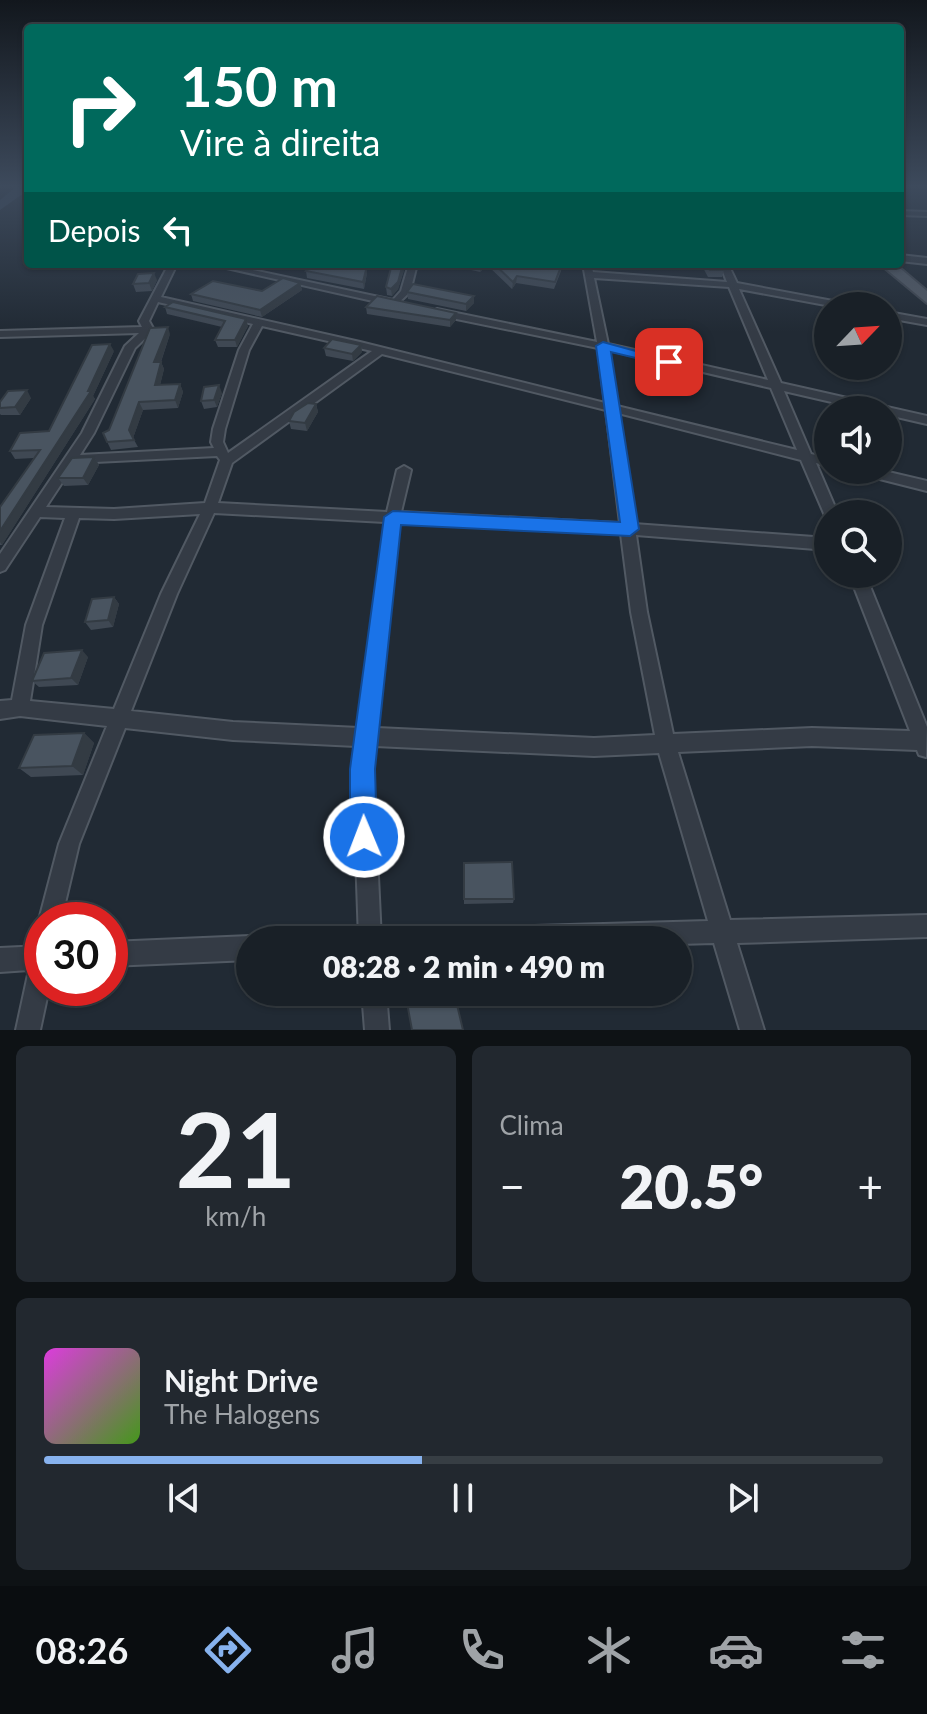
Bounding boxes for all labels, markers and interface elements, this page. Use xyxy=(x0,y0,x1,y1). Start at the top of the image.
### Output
text: 150 m xyxy=(180,52,338,119)
icon: right xyxy=(48,56,152,160)
text: Vire à direita xyxy=(180,120,380,164)
icon: left xyxy=(156,208,200,252)
text: Depois xyxy=(48,212,140,248)
north arrow xyxy=(814,292,902,380)
map controls xyxy=(814,292,902,588)
pin xyxy=(635,328,703,396)
icon: arrive xyxy=(647,340,691,384)
button: sound xyxy=(814,396,902,484)
button: search xyxy=(814,500,902,588)
position arrow xyxy=(322,795,406,879)
speed limit sign: 30 xyxy=(24,902,128,1006)
text: 08:28 · 2 min · 490 m xyxy=(323,948,605,984)
text: 21 xyxy=(175,1085,296,1210)
text: Clima xyxy=(500,1109,564,1141)
text: 20.5° xyxy=(619,1150,763,1222)
text: − xyxy=(500,1160,525,1212)
text: + xyxy=(857,1160,883,1212)
text: km/h xyxy=(205,1200,266,1232)
text: Night Drive xyxy=(164,1362,318,1398)
text: The Halogens xyxy=(164,1398,320,1430)
icon: previous xyxy=(162,1476,206,1520)
icon: pause xyxy=(441,1476,485,1520)
icon: next xyxy=(721,1476,765,1520)
icon: directions xyxy=(200,1622,256,1678)
icon: music xyxy=(327,1622,383,1678)
icon: phone xyxy=(454,1622,510,1678)
icon: climate xyxy=(581,1622,637,1678)
icon: car xyxy=(708,1622,764,1678)
icon: filters xyxy=(835,1622,891,1678)
text: 08:26 xyxy=(36,1628,128,1672)

